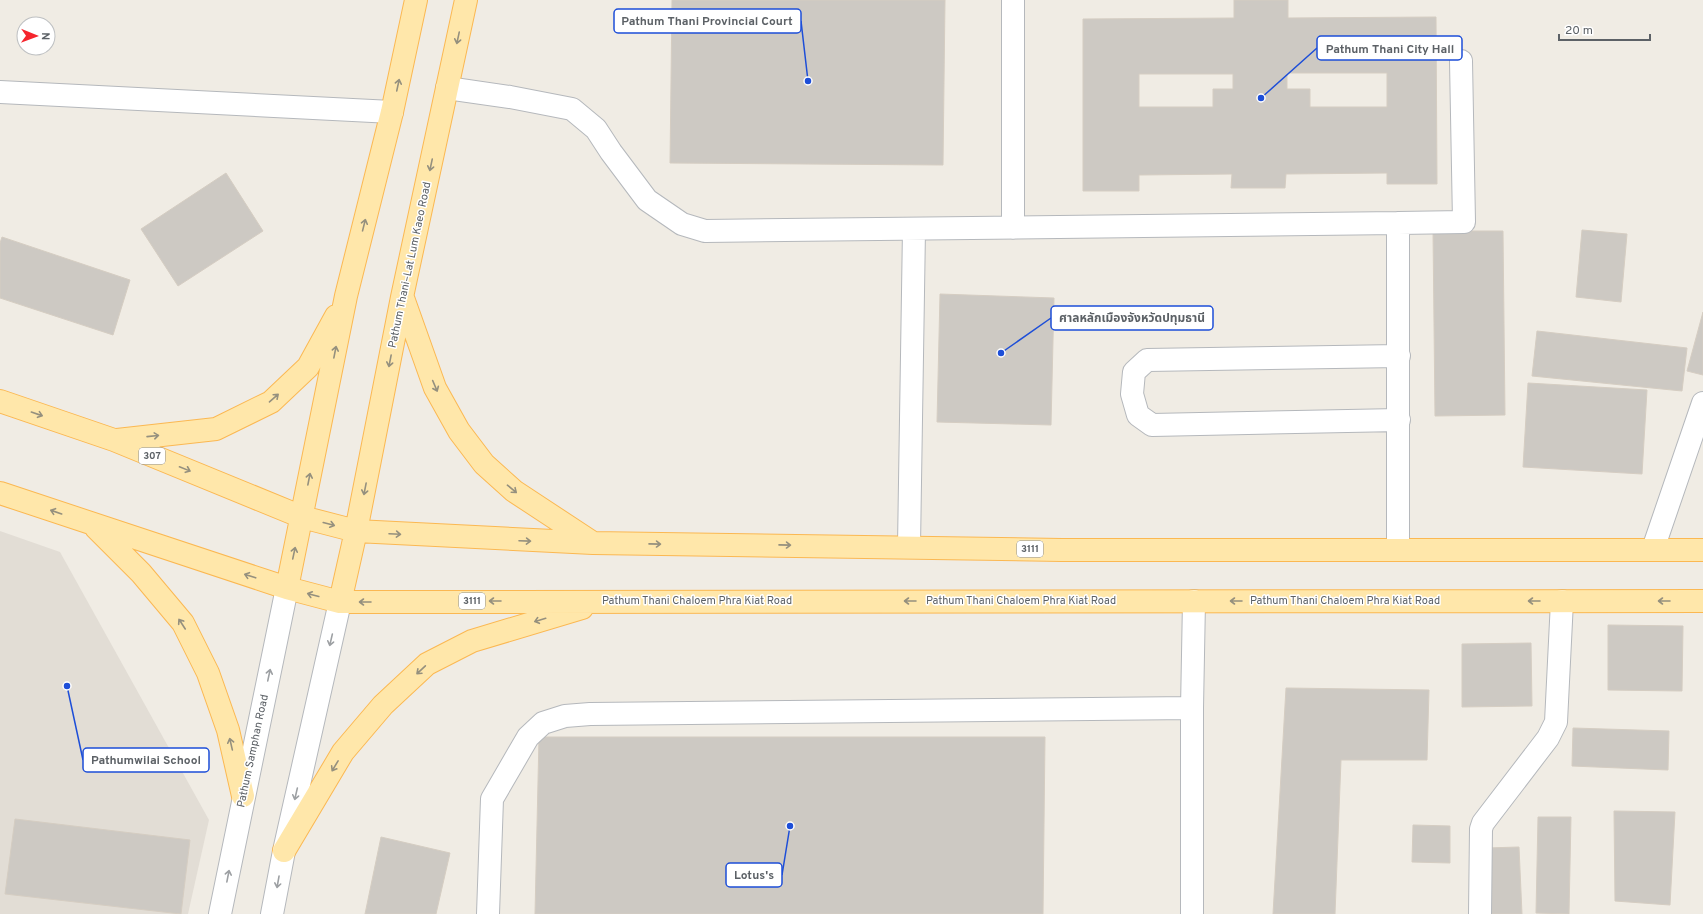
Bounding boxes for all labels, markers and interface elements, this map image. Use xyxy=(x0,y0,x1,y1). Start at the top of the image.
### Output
callout: Pathum Thani Provincial Court xyxy=(614,9,801,33)
text: Pathum Thani Provincial Court xyxy=(621,14,793,30)
north arrow xyxy=(16,16,56,56)
scale bar xyxy=(1559,16,1650,42)
text: 20 m xyxy=(1565,23,1593,39)
one-way arrow xyxy=(453,31,461,44)
text: N xyxy=(38,32,52,40)
callout: Pathum Thani City Hall xyxy=(1317,36,1462,60)
text: Pathum Thani City Hall xyxy=(1326,42,1454,58)
one-way arrow xyxy=(394,79,402,92)
one-way arrow xyxy=(426,159,434,172)
street label: Pathum Thani–Lat Lum Kaeo Road xyxy=(386,181,434,349)
one-way arrow xyxy=(361,219,368,232)
callout: ศาลหลักเมืองจังหวัดปทุมธานี xyxy=(1051,306,1213,330)
text: ศาลหลักเมืองจังหวัดปทุมธานี xyxy=(1059,311,1205,327)
one-way arrow xyxy=(332,345,340,358)
one-way arrow xyxy=(385,354,393,367)
one-way arrow xyxy=(432,380,439,392)
one-way arrow xyxy=(269,394,279,403)
one-way arrow xyxy=(30,411,43,418)
one-way arrow xyxy=(146,433,159,440)
road number: 307 xyxy=(139,448,165,464)
one-way arrow xyxy=(178,466,190,474)
one-way arrow xyxy=(306,473,314,486)
one-way arrow xyxy=(361,482,369,495)
one-way arrow xyxy=(507,484,517,493)
one-way arrow xyxy=(50,508,63,515)
one-way arrow xyxy=(322,521,335,529)
one-way arrow xyxy=(388,530,401,537)
one-way arrow xyxy=(518,537,531,544)
one-way arrow xyxy=(648,540,661,548)
one-way arrow xyxy=(778,541,791,549)
road number: 3111 xyxy=(1017,541,1043,557)
one-way arrow xyxy=(291,546,299,559)
one-way arrow xyxy=(244,571,256,579)
one-way arrow xyxy=(307,591,320,598)
road number: 3111 xyxy=(459,593,485,609)
street label: Pathum Thani Chaloem Phra Kiat Road xyxy=(602,594,792,608)
street label: Pathum Thani Chaloem Phra Kiat Road xyxy=(926,594,1116,608)
street label: Pathum Thani Chaloem Phra Kiat Road xyxy=(1250,594,1440,608)
one-way arrow xyxy=(489,597,502,605)
one-way arrow xyxy=(904,597,917,605)
one-way arrow xyxy=(1230,597,1243,605)
one-way arrow xyxy=(1528,597,1541,605)
one-way arrow xyxy=(1658,597,1671,605)
one-way arrow xyxy=(359,598,372,606)
one-way arrow xyxy=(534,617,547,624)
one-way arrow xyxy=(178,619,186,630)
one-way arrow xyxy=(327,633,335,646)
one-way arrow xyxy=(416,665,426,675)
one-way arrow xyxy=(265,669,273,682)
street label: Pathum Samphan Road xyxy=(234,693,272,809)
one-way arrow xyxy=(227,738,235,751)
callout: Pathumwilai School xyxy=(83,748,209,772)
text: Pathumwilai School xyxy=(91,753,201,769)
one-way arrow xyxy=(330,760,338,772)
one-way arrow xyxy=(292,787,300,800)
callout: Lotus's xyxy=(726,863,782,887)
text: Lotus's xyxy=(734,868,774,884)
one-way arrow xyxy=(224,870,232,883)
one-way arrow xyxy=(274,876,282,889)

